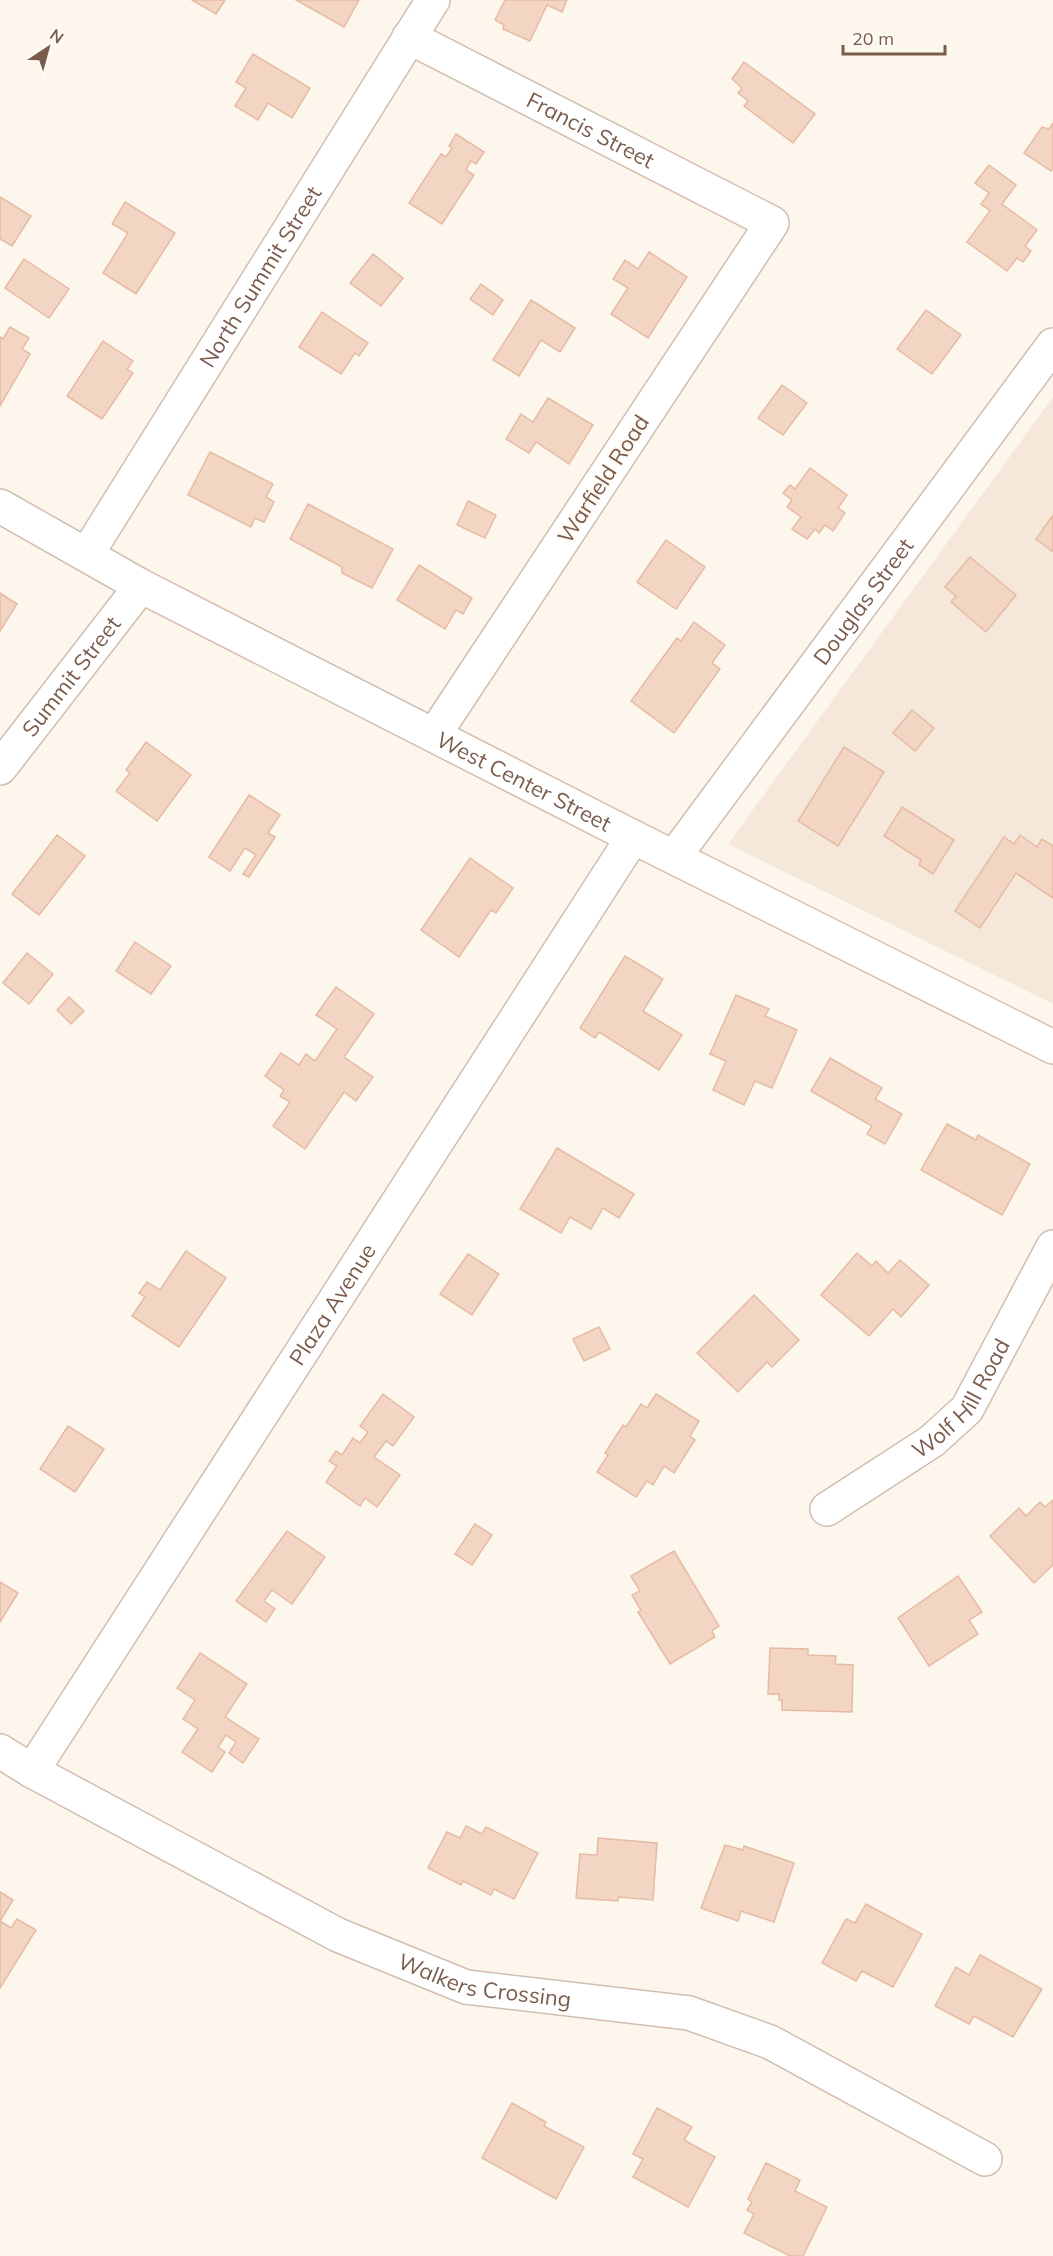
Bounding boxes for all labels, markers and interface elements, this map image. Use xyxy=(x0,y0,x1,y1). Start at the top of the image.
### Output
north arrow xyxy=(18,18,78,78)
scale bar xyxy=(843,18,945,56)
text: N xyxy=(46,24,68,48)
text: 20 m xyxy=(852,27,894,50)
street label: Francis Street xyxy=(522,86,659,175)
street label: North Summit Street xyxy=(193,181,327,373)
street label: Warfield Road xyxy=(551,409,655,549)
street label: Douglas Street xyxy=(807,532,920,670)
street label: Summit Street xyxy=(16,610,127,742)
street label: West Center Street xyxy=(432,725,616,838)
street label: Plaza Avenue xyxy=(283,1238,382,1371)
street label: Wolf Hill Road xyxy=(906,1334,1016,1464)
street label: Walkers Crossing xyxy=(394,1947,573,2013)

